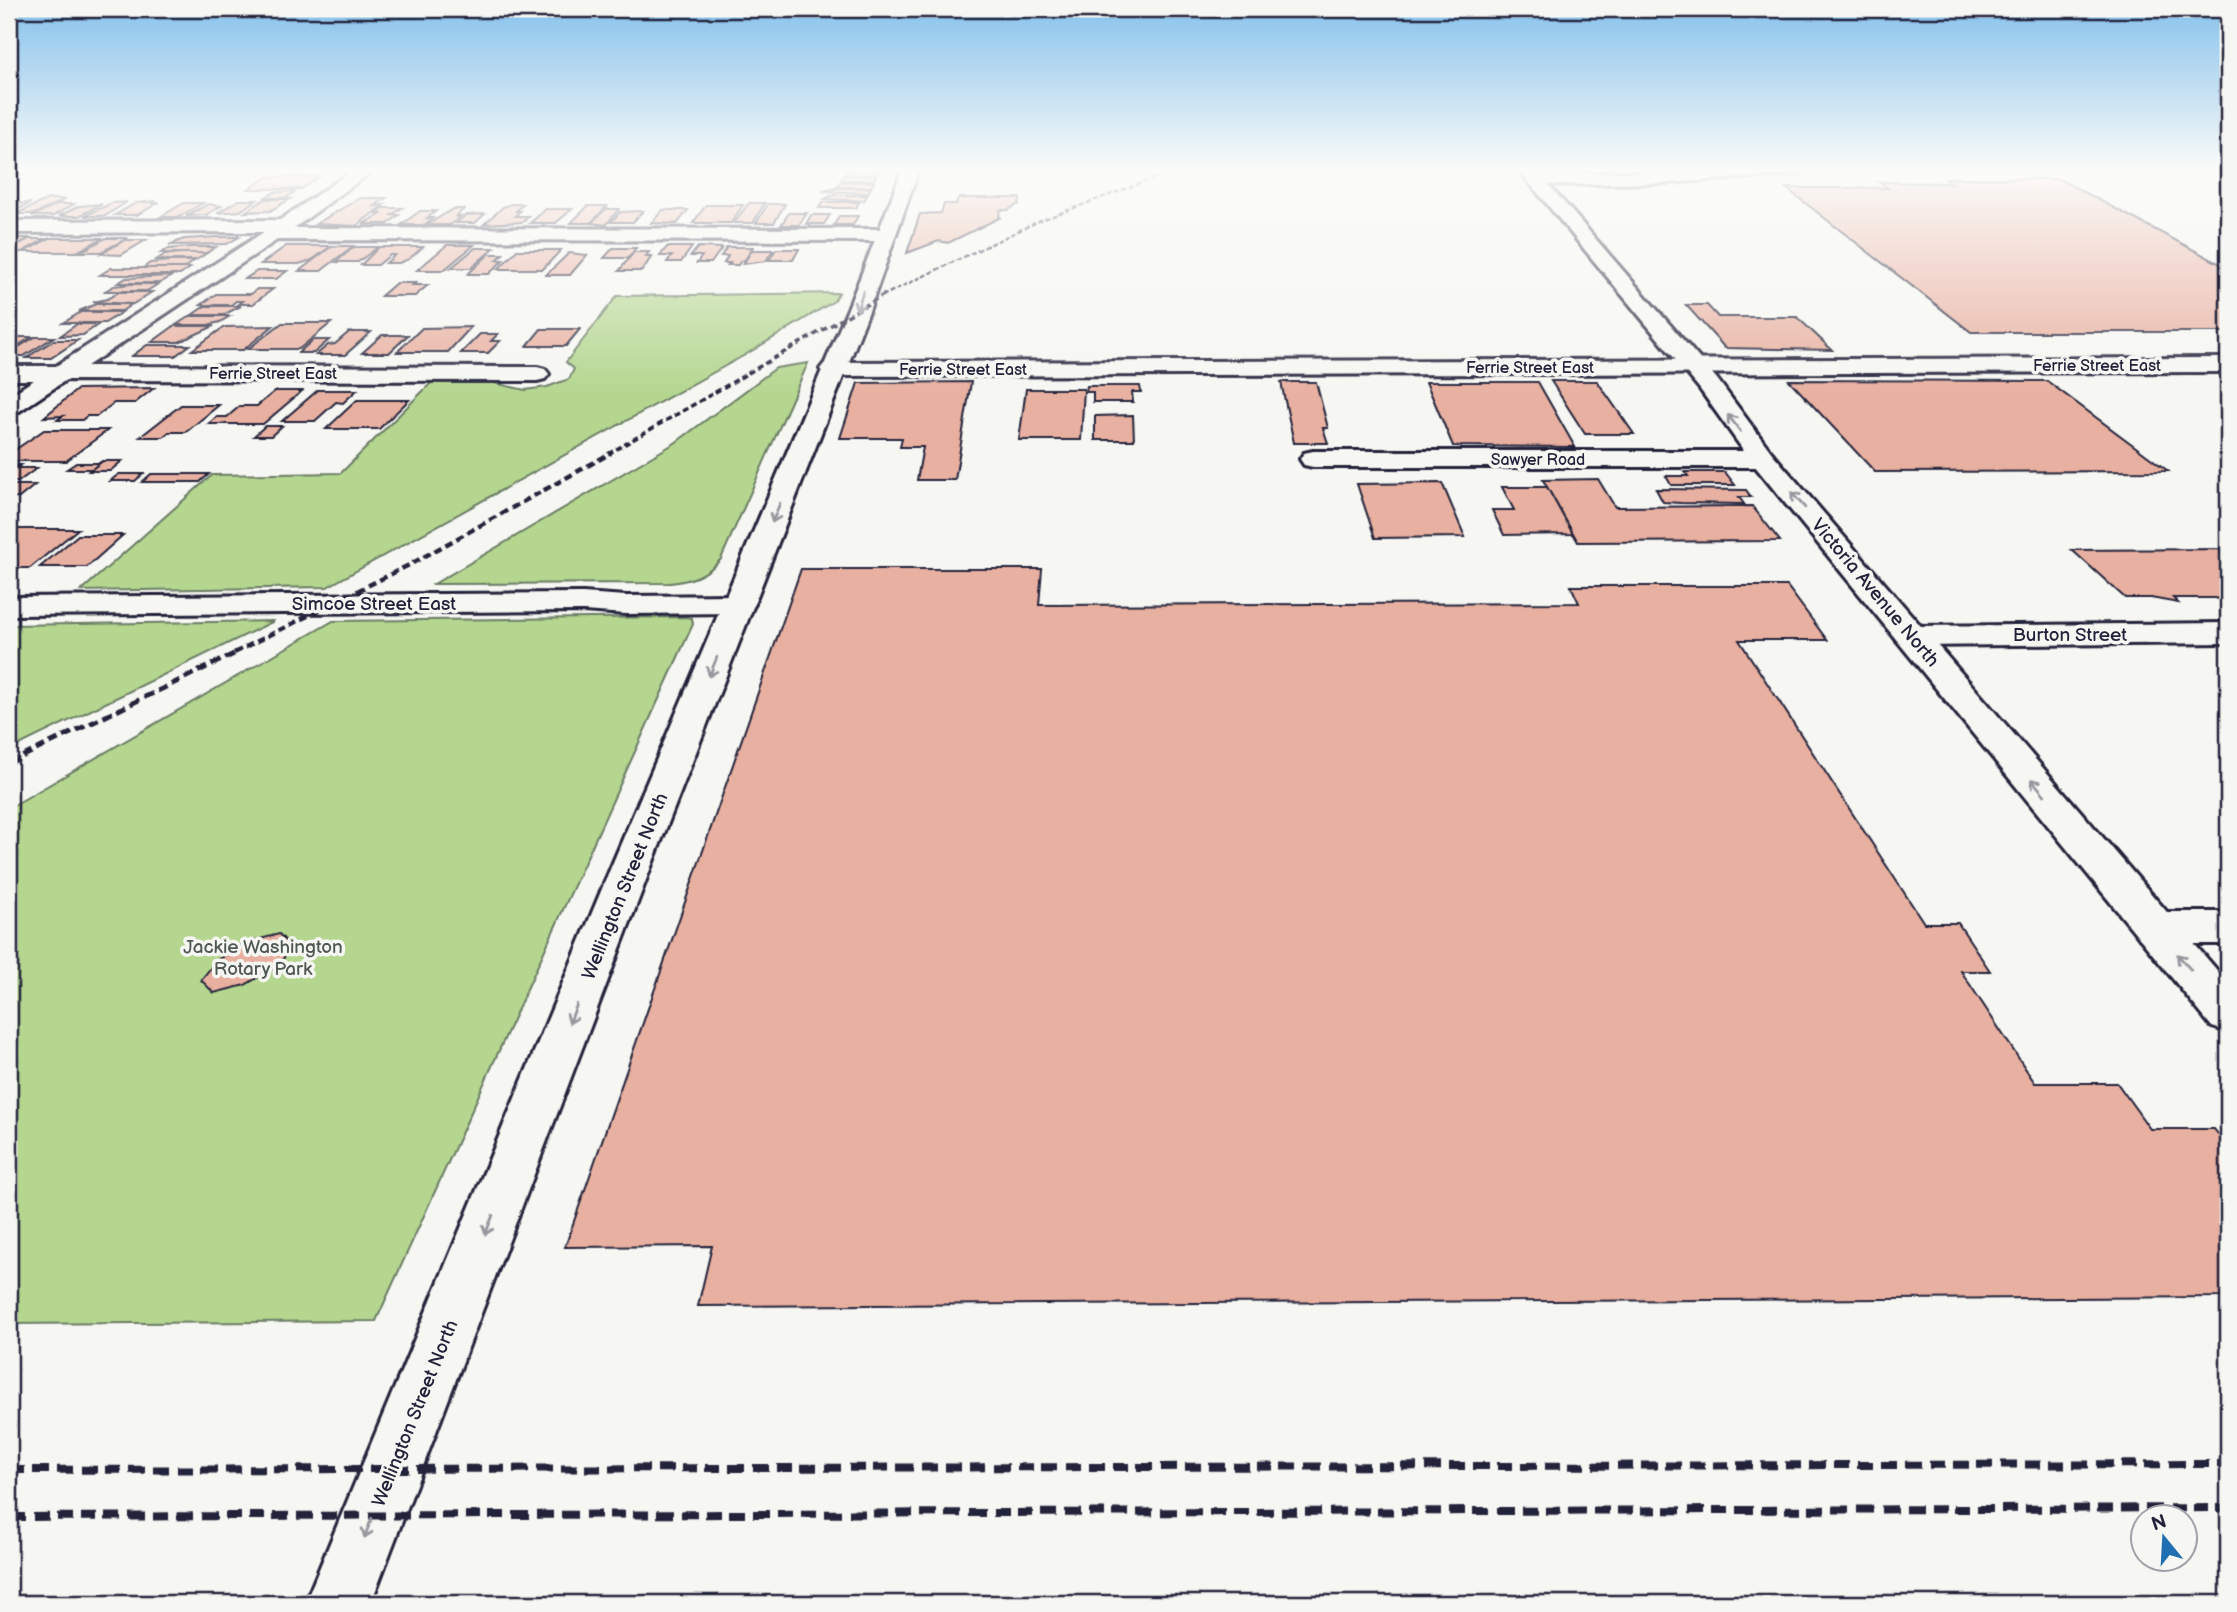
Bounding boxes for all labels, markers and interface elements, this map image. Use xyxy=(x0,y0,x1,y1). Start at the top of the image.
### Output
one-way arrow xyxy=(853,290,866,312)
street label: Ferrie Street East xyxy=(2033,357,2161,376)
street label: Ferrie Street East xyxy=(1466,359,1594,378)
street label: Ferrie Street East xyxy=(899,361,1027,380)
street label: Ferrie Street East xyxy=(209,365,337,384)
one-way arrow xyxy=(1727,414,1742,432)
street label: Sawyer Road xyxy=(1491,451,1585,470)
one-way arrow xyxy=(1790,491,1806,509)
one-way arrow xyxy=(768,501,781,523)
street label: Victoria Avenue North xyxy=(1806,514,1944,672)
street label: Simcoe Street East xyxy=(292,593,456,616)
street label: Burton Street xyxy=(2013,624,2127,647)
one-way arrow xyxy=(706,656,719,677)
one-way arrow xyxy=(2031,779,2046,797)
street label: Wellington Street North xyxy=(577,790,673,983)
park label: Jackie Washington Rotary Park xyxy=(183,936,343,981)
one-way arrow xyxy=(2176,954,2192,972)
one-way arrow xyxy=(565,1003,578,1025)
one-way arrow xyxy=(481,1214,494,1236)
street label: Wellington Street North xyxy=(367,1317,463,1510)
north arrow xyxy=(2128,1504,2198,1574)
text: N xyxy=(2149,1510,2170,1536)
one-way arrow xyxy=(360,1516,373,1538)

